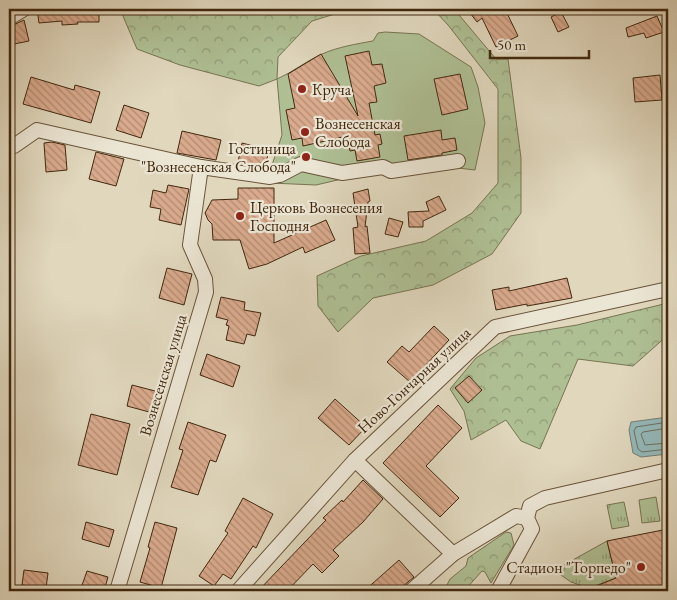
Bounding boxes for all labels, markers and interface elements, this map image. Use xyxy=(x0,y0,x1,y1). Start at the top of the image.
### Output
scale bar xyxy=(490,28,588,60)
text: 50 m xyxy=(497,35,526,54)
place label: Круча xyxy=(312,79,352,100)
marker: Круча xyxy=(296,83,308,95)
place label: Вознесенская Слобода xyxy=(315,113,401,152)
marker: Вознесенская Слобода xyxy=(299,126,311,138)
place label: Гостиница "Вознесенская Слобода" xyxy=(141,138,297,177)
marker: Гостиница "Вознесенская Слобода" xyxy=(300,151,312,163)
place label: Церковь Вознесения Господня xyxy=(250,197,383,236)
marker: Церковь Вознесения Господня xyxy=(234,210,246,222)
street label: Вознесенская улица xyxy=(135,311,192,438)
street label: Ново-Гончарная улица xyxy=(353,322,475,438)
place label: Стадион "Торпедо" xyxy=(506,557,631,578)
marker: Стадион "Торпедо" xyxy=(635,561,647,573)

